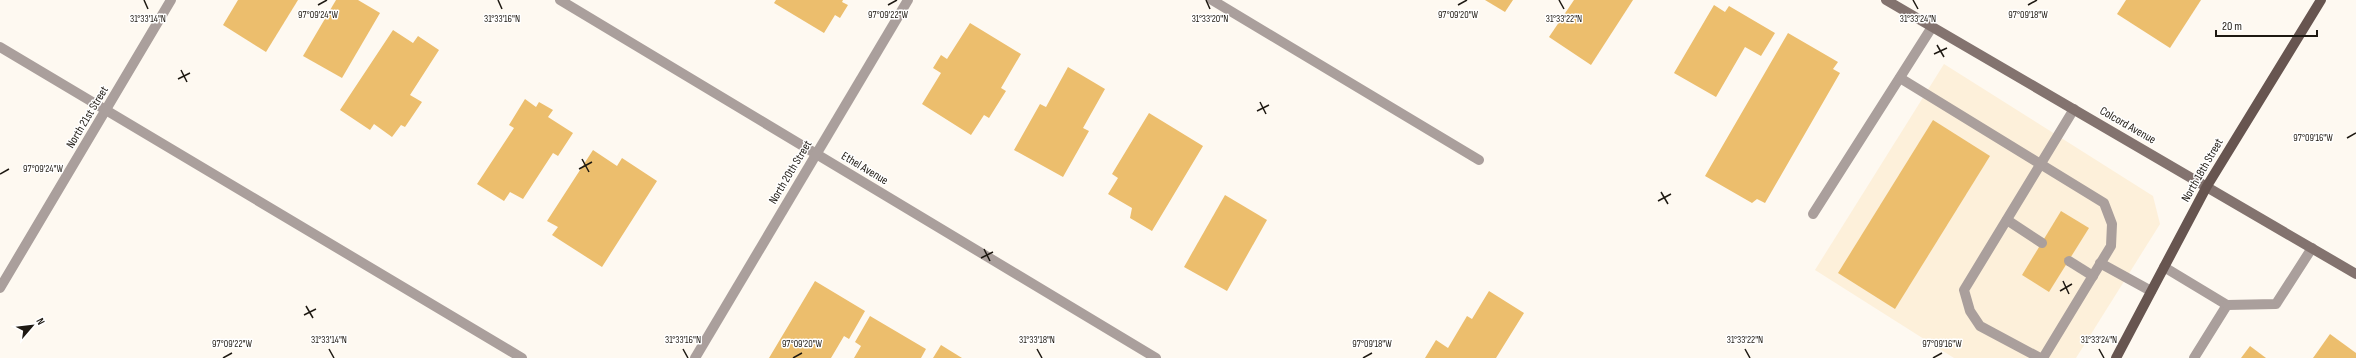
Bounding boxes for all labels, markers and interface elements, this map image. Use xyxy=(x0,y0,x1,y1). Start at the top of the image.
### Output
text: 97°09'24"W xyxy=(298,9,338,21)
text: 97°09'22"W xyxy=(868,9,908,21)
text: 97°09'20"W xyxy=(1438,9,1479,21)
text: 97°09'18"W xyxy=(2008,9,2048,21)
scale bar xyxy=(2216,12,2317,38)
text: 31°33'14"N xyxy=(130,13,166,25)
text: 31°33'16"N xyxy=(484,13,520,25)
text: 31°33'20"N xyxy=(1192,13,1228,25)
text: 31°33'22"N xyxy=(1546,13,1582,25)
text: 31°33'24"N xyxy=(1900,13,1936,25)
text: 20 m xyxy=(2222,19,2242,34)
street label: North 21st Street xyxy=(63,83,112,151)
street label: Colcord Avenue xyxy=(2097,103,2159,148)
text: 97°09'16"W xyxy=(2293,132,2333,144)
street label: North 18th Street xyxy=(2178,136,2227,205)
street label: North 20th Street xyxy=(766,137,815,207)
street label: Ethel Avenue xyxy=(839,149,891,188)
text: 97°09'24"W xyxy=(23,163,63,175)
north arrow xyxy=(12,306,52,346)
text: N xyxy=(33,316,48,327)
text: 31°33'14"N xyxy=(311,334,347,346)
text: 31°33'16"N xyxy=(665,334,701,346)
text: 31°33'18"N xyxy=(1019,334,1055,346)
text: 31°33'22"N xyxy=(1727,334,1763,346)
text: 31°33'24"N xyxy=(2081,334,2117,346)
text: 97°09'22"W xyxy=(212,338,252,350)
text: 97°09'20"W xyxy=(782,338,823,350)
text: 97°09'18"W xyxy=(1352,338,1392,350)
text: 97°09'16"W xyxy=(1922,338,1962,350)

